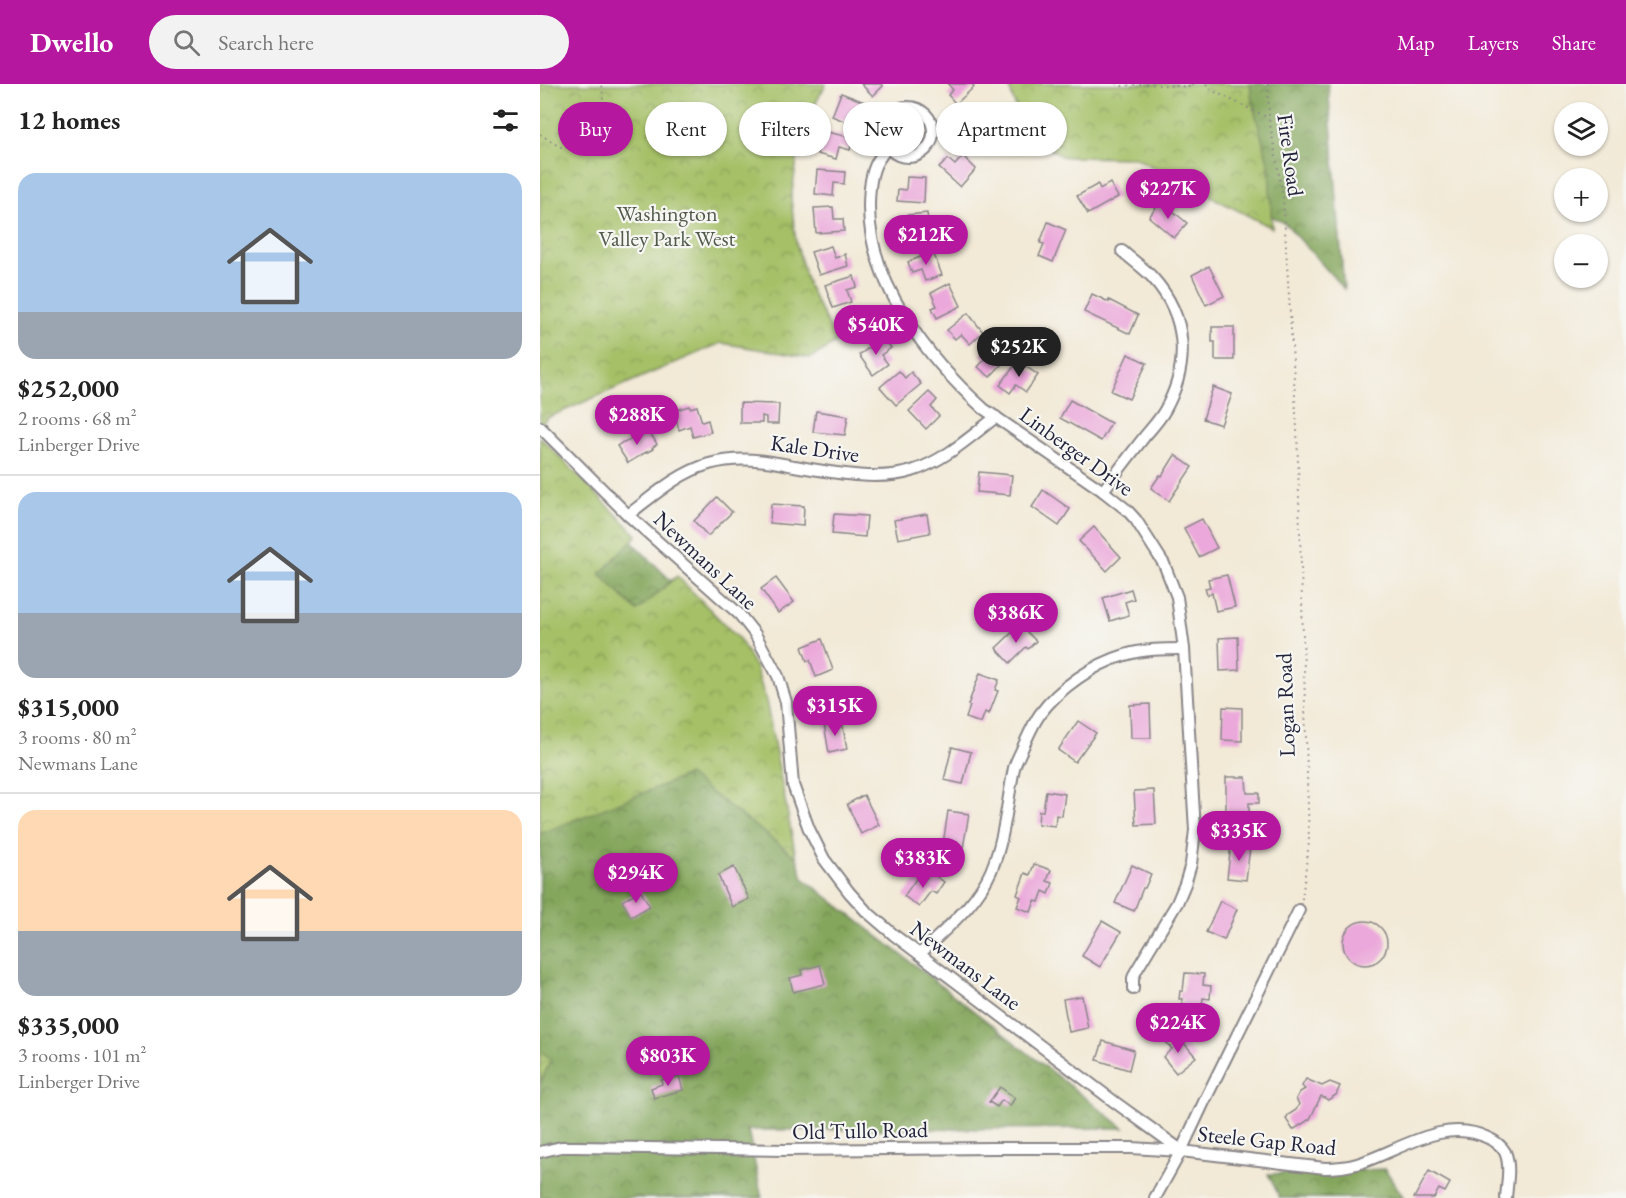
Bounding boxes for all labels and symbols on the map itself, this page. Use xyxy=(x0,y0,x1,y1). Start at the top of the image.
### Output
street label: Fire Road xyxy=(1270,112,1311,199)
pin: $227K xyxy=(1126,169,1210,220)
park label: Washington Valley Park West xyxy=(599,199,736,253)
pin: $212K xyxy=(884,215,968,266)
pin: $540K xyxy=(834,305,918,356)
pin: $252K xyxy=(977,327,1061,378)
pin: $288K xyxy=(595,395,679,446)
street label: Linberger Drive xyxy=(1014,400,1140,503)
street label: Kale Drive xyxy=(769,428,861,469)
street label: Newmans Lane xyxy=(648,505,764,616)
pin: $386K xyxy=(974,593,1058,644)
street label: Logan Road xyxy=(1269,652,1302,758)
pin: $315K xyxy=(793,686,877,737)
pin: $335K xyxy=(1197,811,1281,862)
pin: $383K xyxy=(881,838,965,889)
pin: $294K xyxy=(594,853,678,904)
street label: Newmans Lane xyxy=(904,914,1027,1017)
pin: $224K xyxy=(1136,1003,1220,1054)
pin: $803K xyxy=(626,1036,710,1087)
street label: Old Tullo Road xyxy=(792,1115,929,1146)
street label: Steele Gap Road xyxy=(1196,1119,1338,1162)

